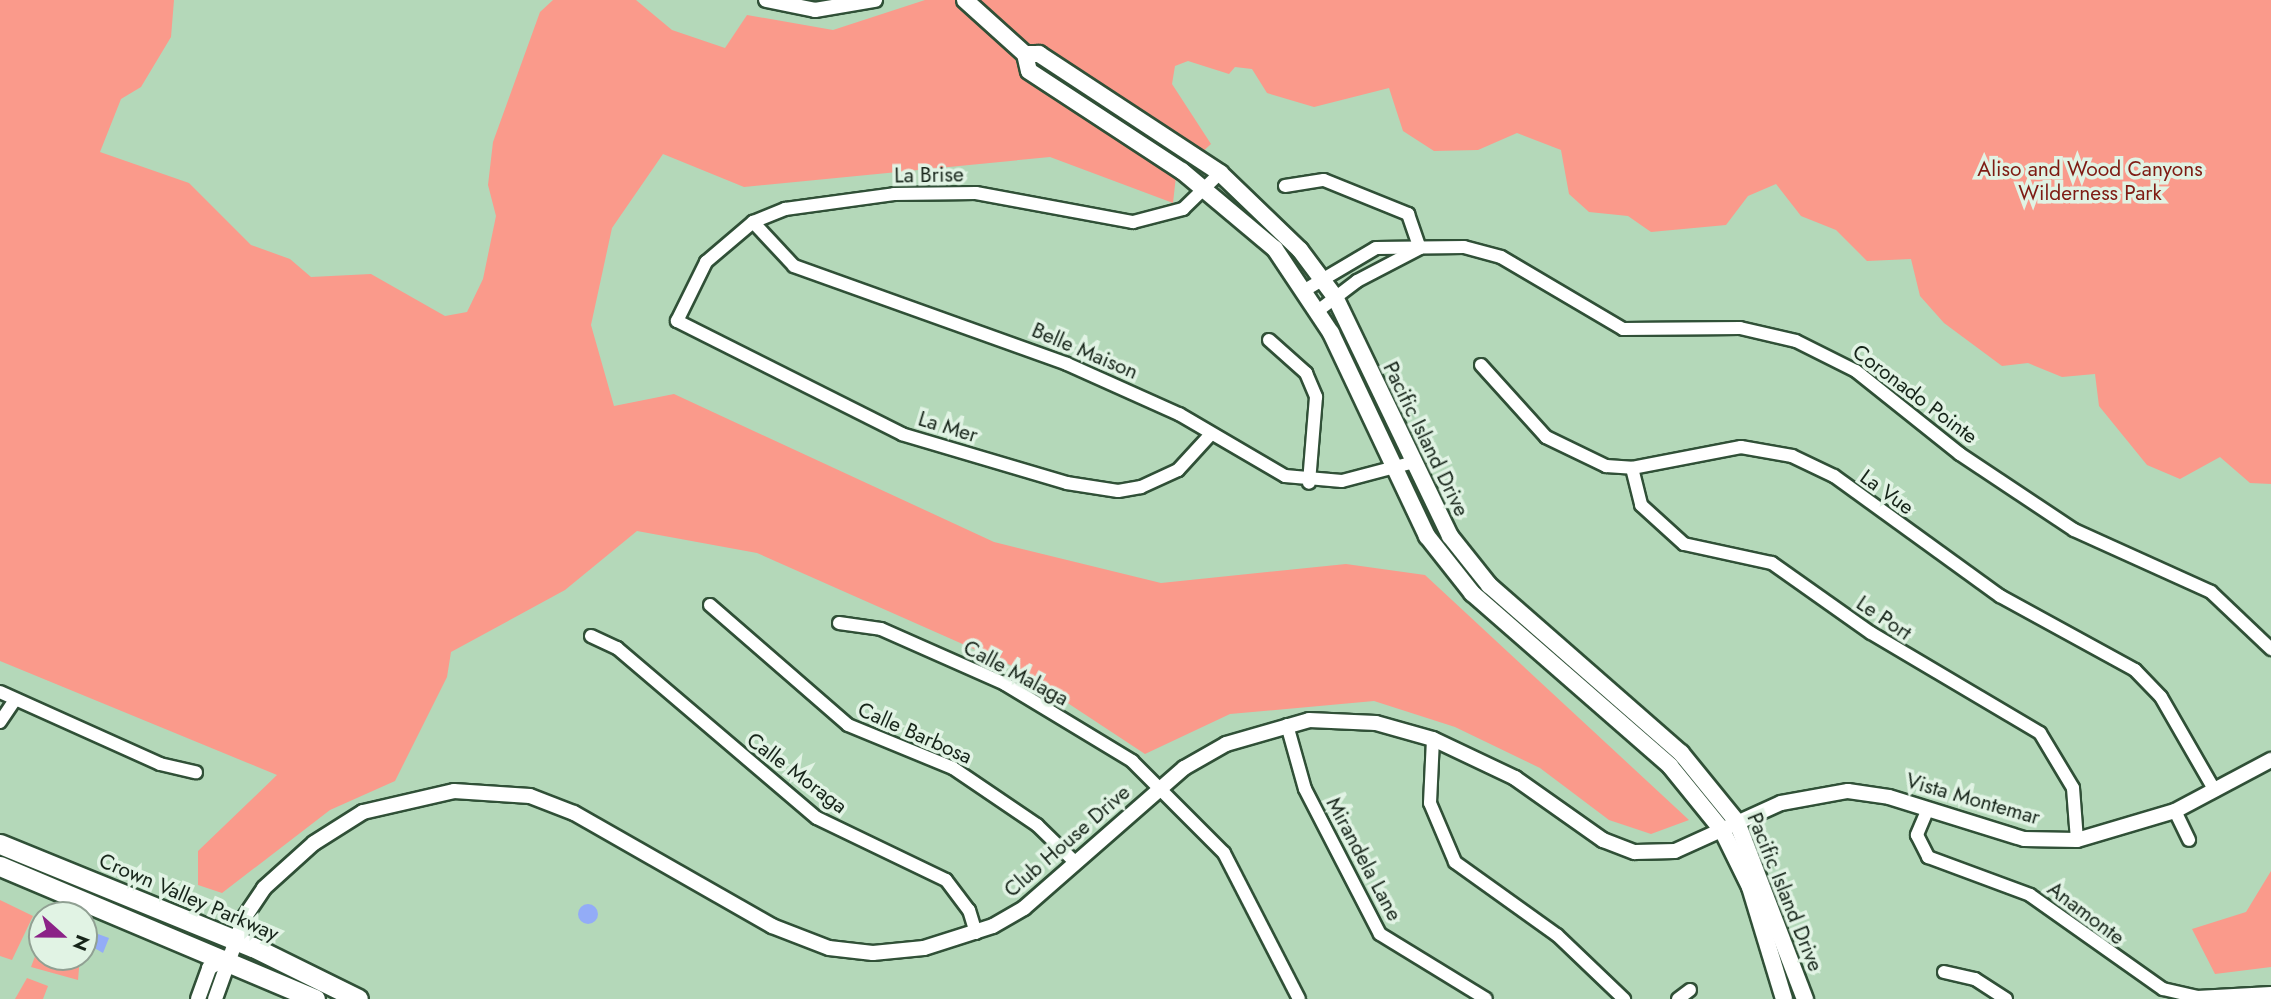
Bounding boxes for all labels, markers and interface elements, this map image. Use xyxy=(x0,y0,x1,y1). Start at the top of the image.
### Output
park label: Aliso and Wood Canyons Wilderness Park xyxy=(1977,156,2203,206)
street label: La Brise xyxy=(894,162,964,188)
street label: Belle Maison xyxy=(1028,317,1142,385)
street label: Coronado Pointe xyxy=(1848,339,1982,449)
street label: Pacific Island Drive xyxy=(1378,358,1474,520)
street label: La Mer xyxy=(915,406,981,448)
street label: La Vue xyxy=(1855,464,1919,520)
street label: Le Port xyxy=(1852,590,1916,646)
street label: Calle Malaga xyxy=(959,635,1073,711)
street label: Calle Barbosa xyxy=(854,697,976,769)
street label: Calle Moraga xyxy=(742,727,852,819)
street label: Vista Montemar xyxy=(1903,768,2043,830)
street label: Club House Drive xyxy=(999,780,1135,902)
street label: Mirandela Lane xyxy=(1321,793,1407,925)
street label: Pacific Island Drive xyxy=(1742,809,1828,975)
street label: Crown Valley Parkway xyxy=(95,848,283,946)
street label: Anamonte xyxy=(2043,876,2129,950)
north arrow xyxy=(28,901,98,971)
text: N xyxy=(66,931,97,955)

